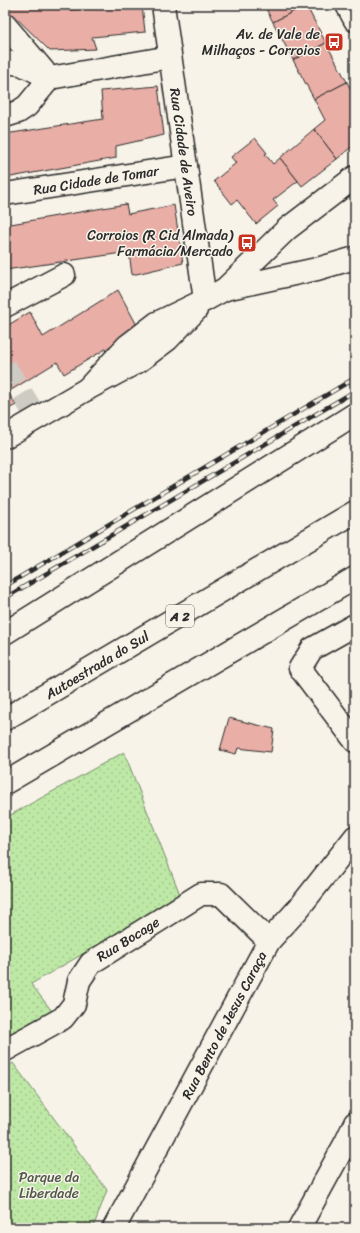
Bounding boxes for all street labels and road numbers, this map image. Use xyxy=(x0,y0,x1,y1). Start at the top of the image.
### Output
street label: Rua Cidade de Aveiro xyxy=(162,86,205,218)
street label: Rua Cidade de Tomar xyxy=(31,158,162,203)
road number: A 2 xyxy=(166,605,194,627)
street label: Autoestrada do Sul xyxy=(39,624,155,707)
street label: Rua Bocage xyxy=(92,910,165,969)
street label: Rua Bento de Jesus Caraça xyxy=(175,947,274,1104)

